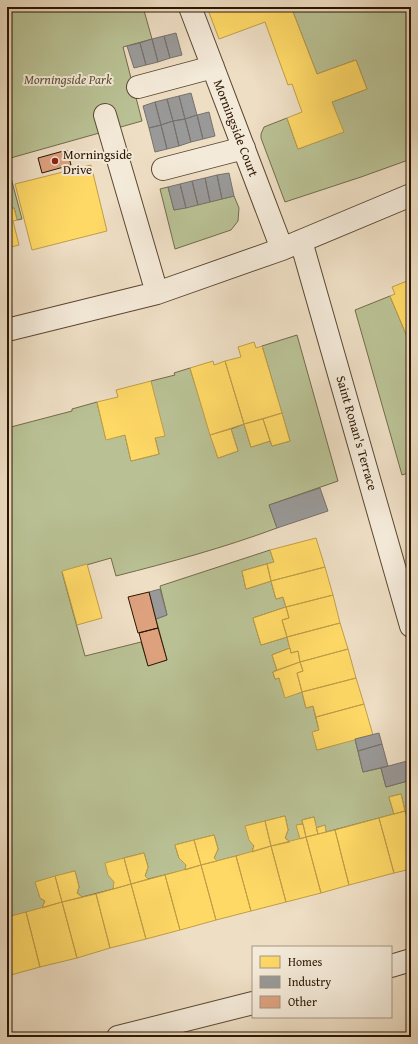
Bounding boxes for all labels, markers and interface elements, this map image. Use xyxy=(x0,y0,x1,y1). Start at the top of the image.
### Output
park label: Morningside Park xyxy=(24,70,112,89)
street label: Morningside Court xyxy=(209,77,263,180)
place label: Morningside Drive xyxy=(63,145,132,179)
marker: Morningside Drive xyxy=(50,156,60,166)
street label: Saint Ronan's Terrace xyxy=(332,373,382,493)
legend xyxy=(252,946,392,1018)
text: Homes xyxy=(288,953,323,970)
text: Industry xyxy=(288,973,331,990)
text: Other xyxy=(288,993,317,1010)

